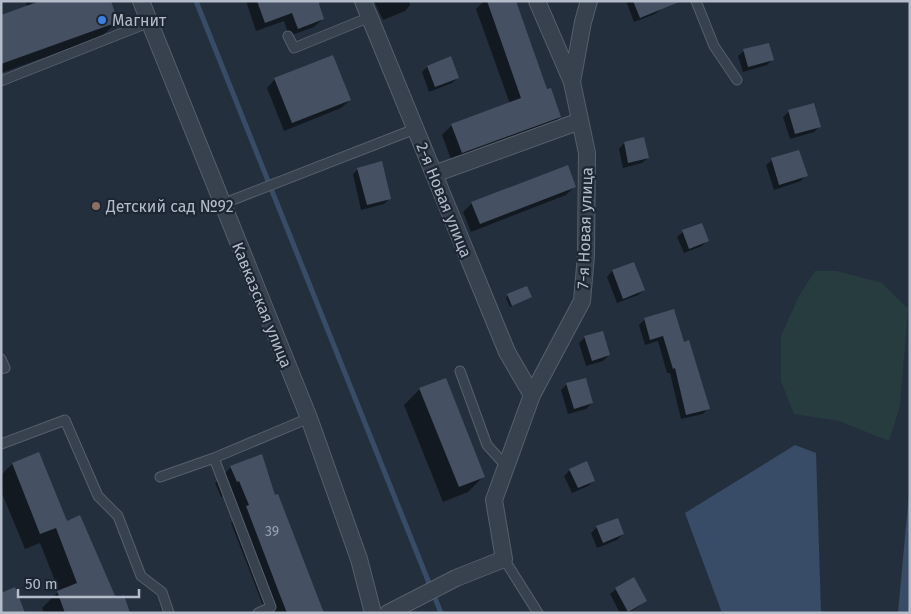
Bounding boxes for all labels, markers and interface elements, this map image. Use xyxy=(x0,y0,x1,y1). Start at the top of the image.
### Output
place label: Магнит xyxy=(112,11,167,30)
marker: Магнит xyxy=(96,14,108,26)
street label: 2-я Новая улица xyxy=(412,140,476,260)
street label: 7-я Новая улица xyxy=(573,167,597,289)
place label: Детский сад №92 xyxy=(105,197,234,216)
marker: Детский сад №92 xyxy=(90,200,102,212)
street label: Кавказская улица xyxy=(228,239,296,371)
house number: 39 xyxy=(265,523,279,540)
scale bar xyxy=(18,566,139,598)
text: 50 m xyxy=(25,575,58,593)

